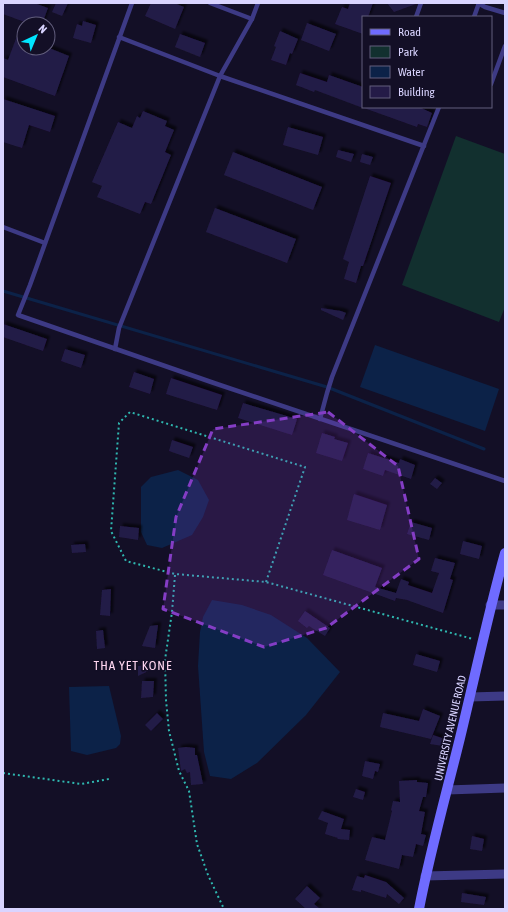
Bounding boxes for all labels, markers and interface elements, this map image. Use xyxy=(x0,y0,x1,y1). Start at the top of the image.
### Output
north arrow xyxy=(16,16,56,56)
legend xyxy=(362,16,492,108)
text: N xyxy=(36,22,49,35)
text: Road xyxy=(398,25,421,39)
text: Park xyxy=(398,45,419,59)
text: Water xyxy=(398,65,425,79)
text: Building xyxy=(398,85,436,99)
district label: THA YET KONE xyxy=(93,658,173,673)
street label: UNIVERSITY AVENUE ROAD xyxy=(432,674,468,782)

